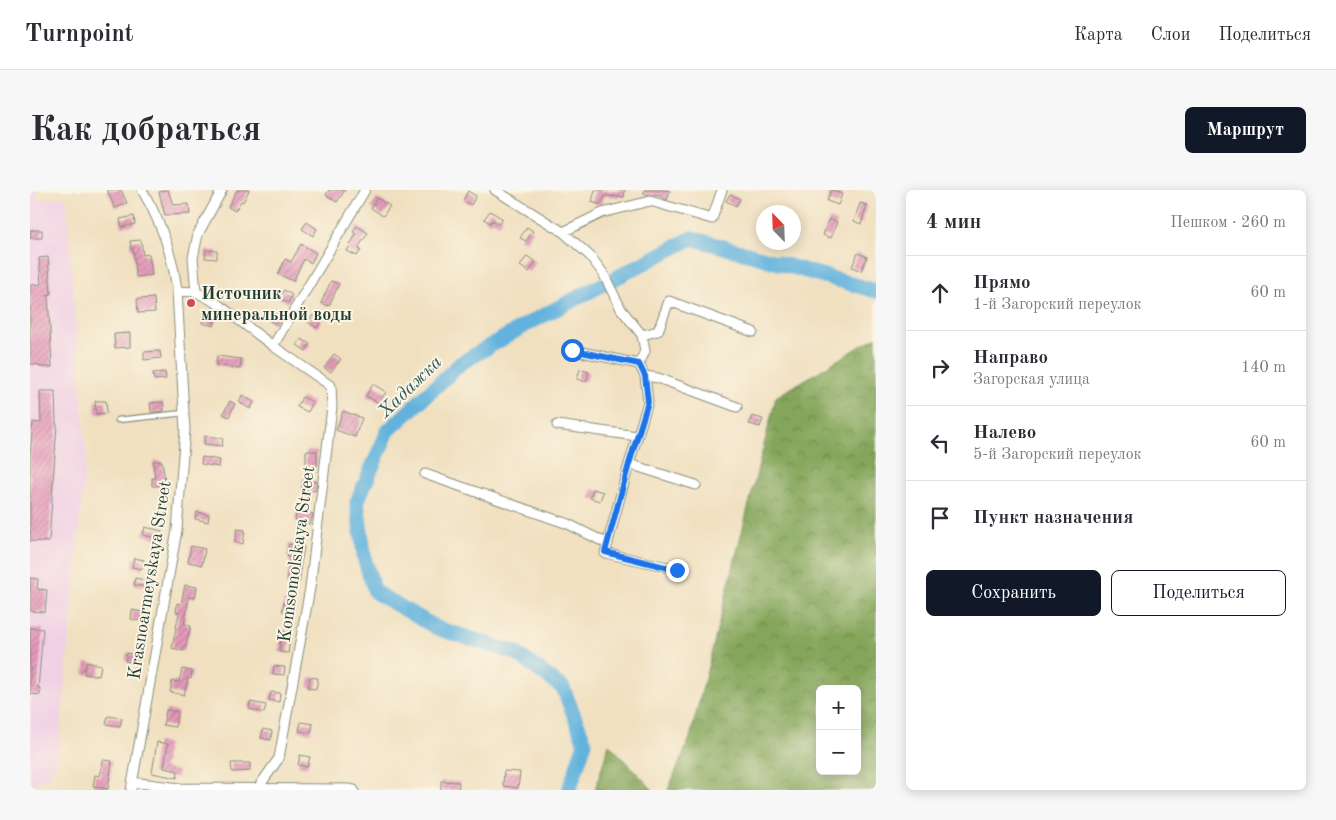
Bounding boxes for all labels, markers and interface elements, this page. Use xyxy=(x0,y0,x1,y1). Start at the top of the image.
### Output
text: Turnpoint xyxy=(25,23,133,47)
text: Карта xyxy=(1074,26,1123,44)
text: Слои xyxy=(1151,26,1190,44)
text: Поделиться xyxy=(1218,26,1311,44)
button: Маршрут xyxy=(1185,107,1306,153)
text: Как добраться xyxy=(30,113,261,148)
north arrow xyxy=(756,205,801,250)
text: 4 мин xyxy=(926,212,981,233)
text: Пешком · 260 m xyxy=(1170,215,1286,231)
text: Прямо xyxy=(973,274,1031,293)
icon: ahead xyxy=(926,279,954,307)
place label: Источник минеральной воды xyxy=(201,285,352,324)
text: 60 m xyxy=(1250,285,1286,301)
marker: Источник минеральной воды xyxy=(185,297,197,309)
text: 1-й Загорский переулок xyxy=(973,297,1142,313)
route start xyxy=(561,339,584,362)
text: Направо xyxy=(973,349,1048,368)
water label: Хадажка xyxy=(375,353,446,423)
icon: right xyxy=(926,354,954,382)
text: 140 m xyxy=(1241,360,1286,376)
text: Загорская улица xyxy=(973,372,1090,388)
text: Налево xyxy=(973,424,1036,443)
icon: left xyxy=(926,429,954,457)
text: 60 m xyxy=(1250,435,1286,451)
text: 5-й Загорский переулок xyxy=(973,447,1142,463)
street label: Komsomolskaya Street xyxy=(276,465,318,644)
street label: Krasnoarmeyskaya Street xyxy=(125,479,175,681)
icon: arrive xyxy=(926,504,954,532)
text: Пункт назначения xyxy=(973,509,1133,528)
route end xyxy=(666,559,689,582)
button: Сохранить xyxy=(926,570,1101,616)
button: Поделиться xyxy=(1111,570,1286,616)
map controls xyxy=(816,685,861,775)
button: + xyxy=(816,685,861,730)
button: − xyxy=(816,730,861,775)

